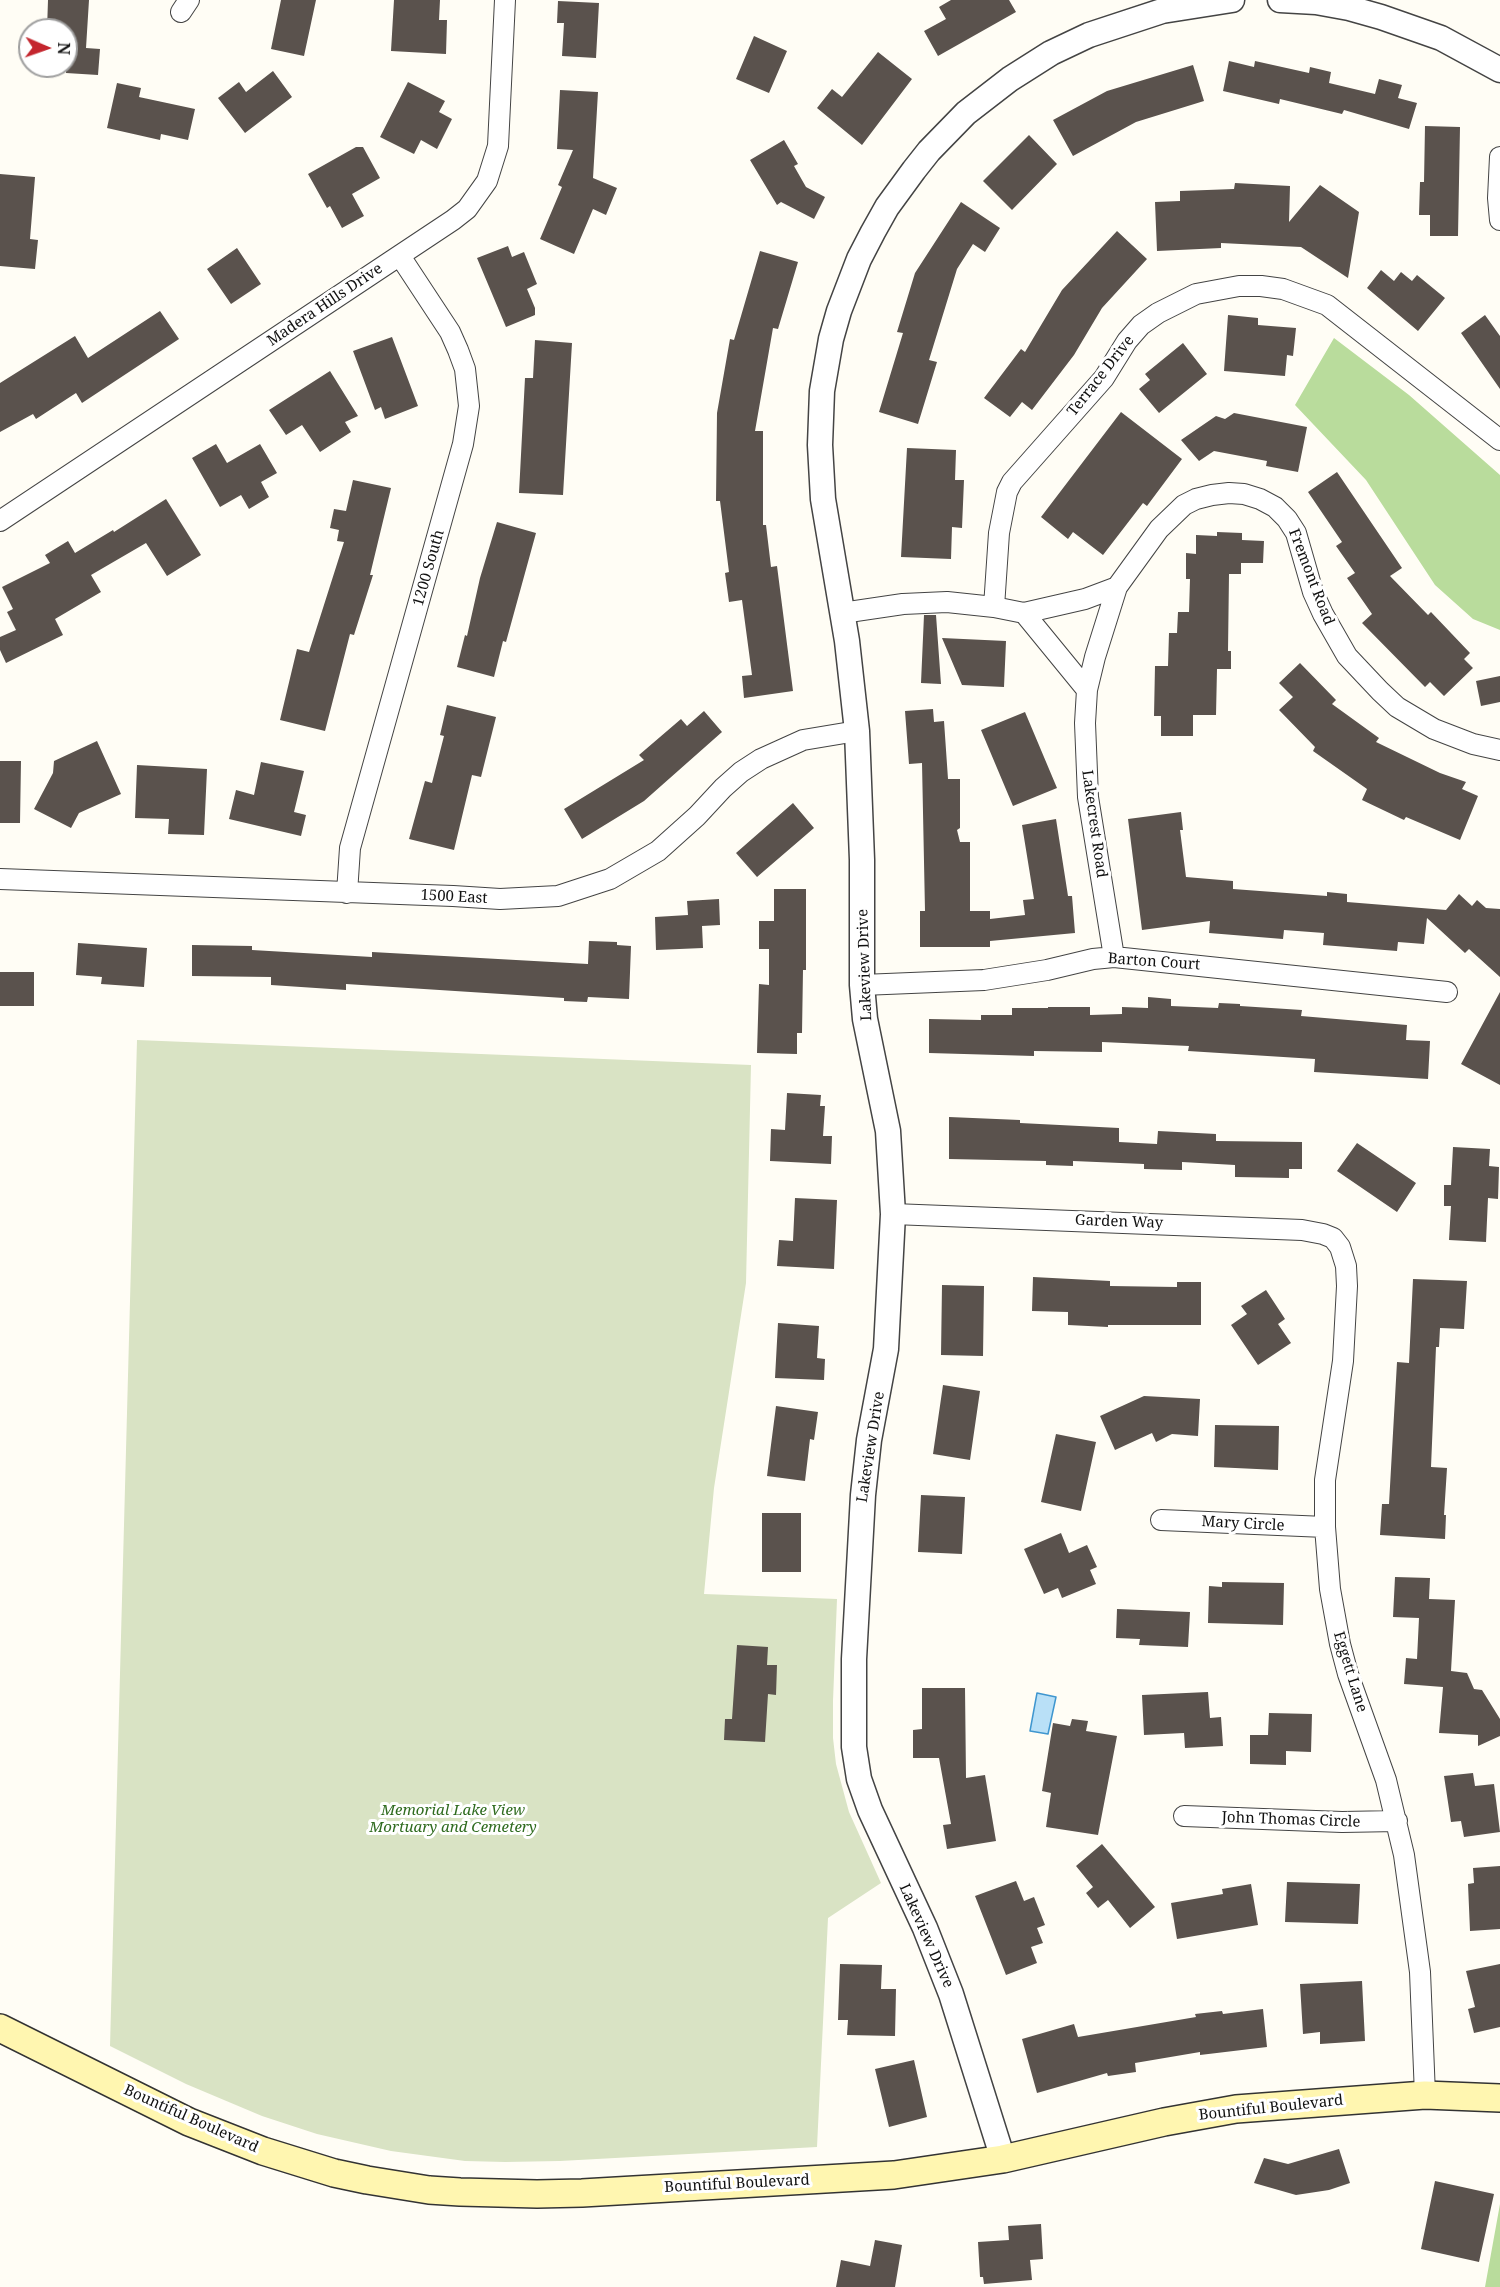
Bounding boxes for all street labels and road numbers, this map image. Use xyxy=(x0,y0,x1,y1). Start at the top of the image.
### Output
street label: Madera Hills Drive xyxy=(264,260,386,350)
street label: Terrace Drive xyxy=(1064,332,1138,420)
street label: Fremont Road xyxy=(1284,526,1338,628)
street label: 1200 South xyxy=(410,528,448,608)
street label: Lakecrest Road xyxy=(1078,769,1110,879)
street label: 1500 East xyxy=(420,886,488,908)
street label: Lakeview Drive xyxy=(854,909,876,1021)
street label: Barton Court xyxy=(1107,950,1201,974)
street label: Garden Way xyxy=(1075,1211,1163,1233)
street label: Lakeview Drive xyxy=(853,1390,889,1504)
street label: Mary Circle xyxy=(1201,1513,1285,1535)
street label: Eggett Lane xyxy=(1329,1629,1371,1715)
street label: John Thomas Circle xyxy=(1221,1809,1361,1831)
street label: Lakeview Drive xyxy=(895,1881,957,1991)
street label: Bountiful Boulevard xyxy=(121,2081,261,2157)
street label: Bountiful Boulevard xyxy=(1198,2091,1344,2125)
street label: Bountiful Boulevard xyxy=(664,2171,810,2197)

